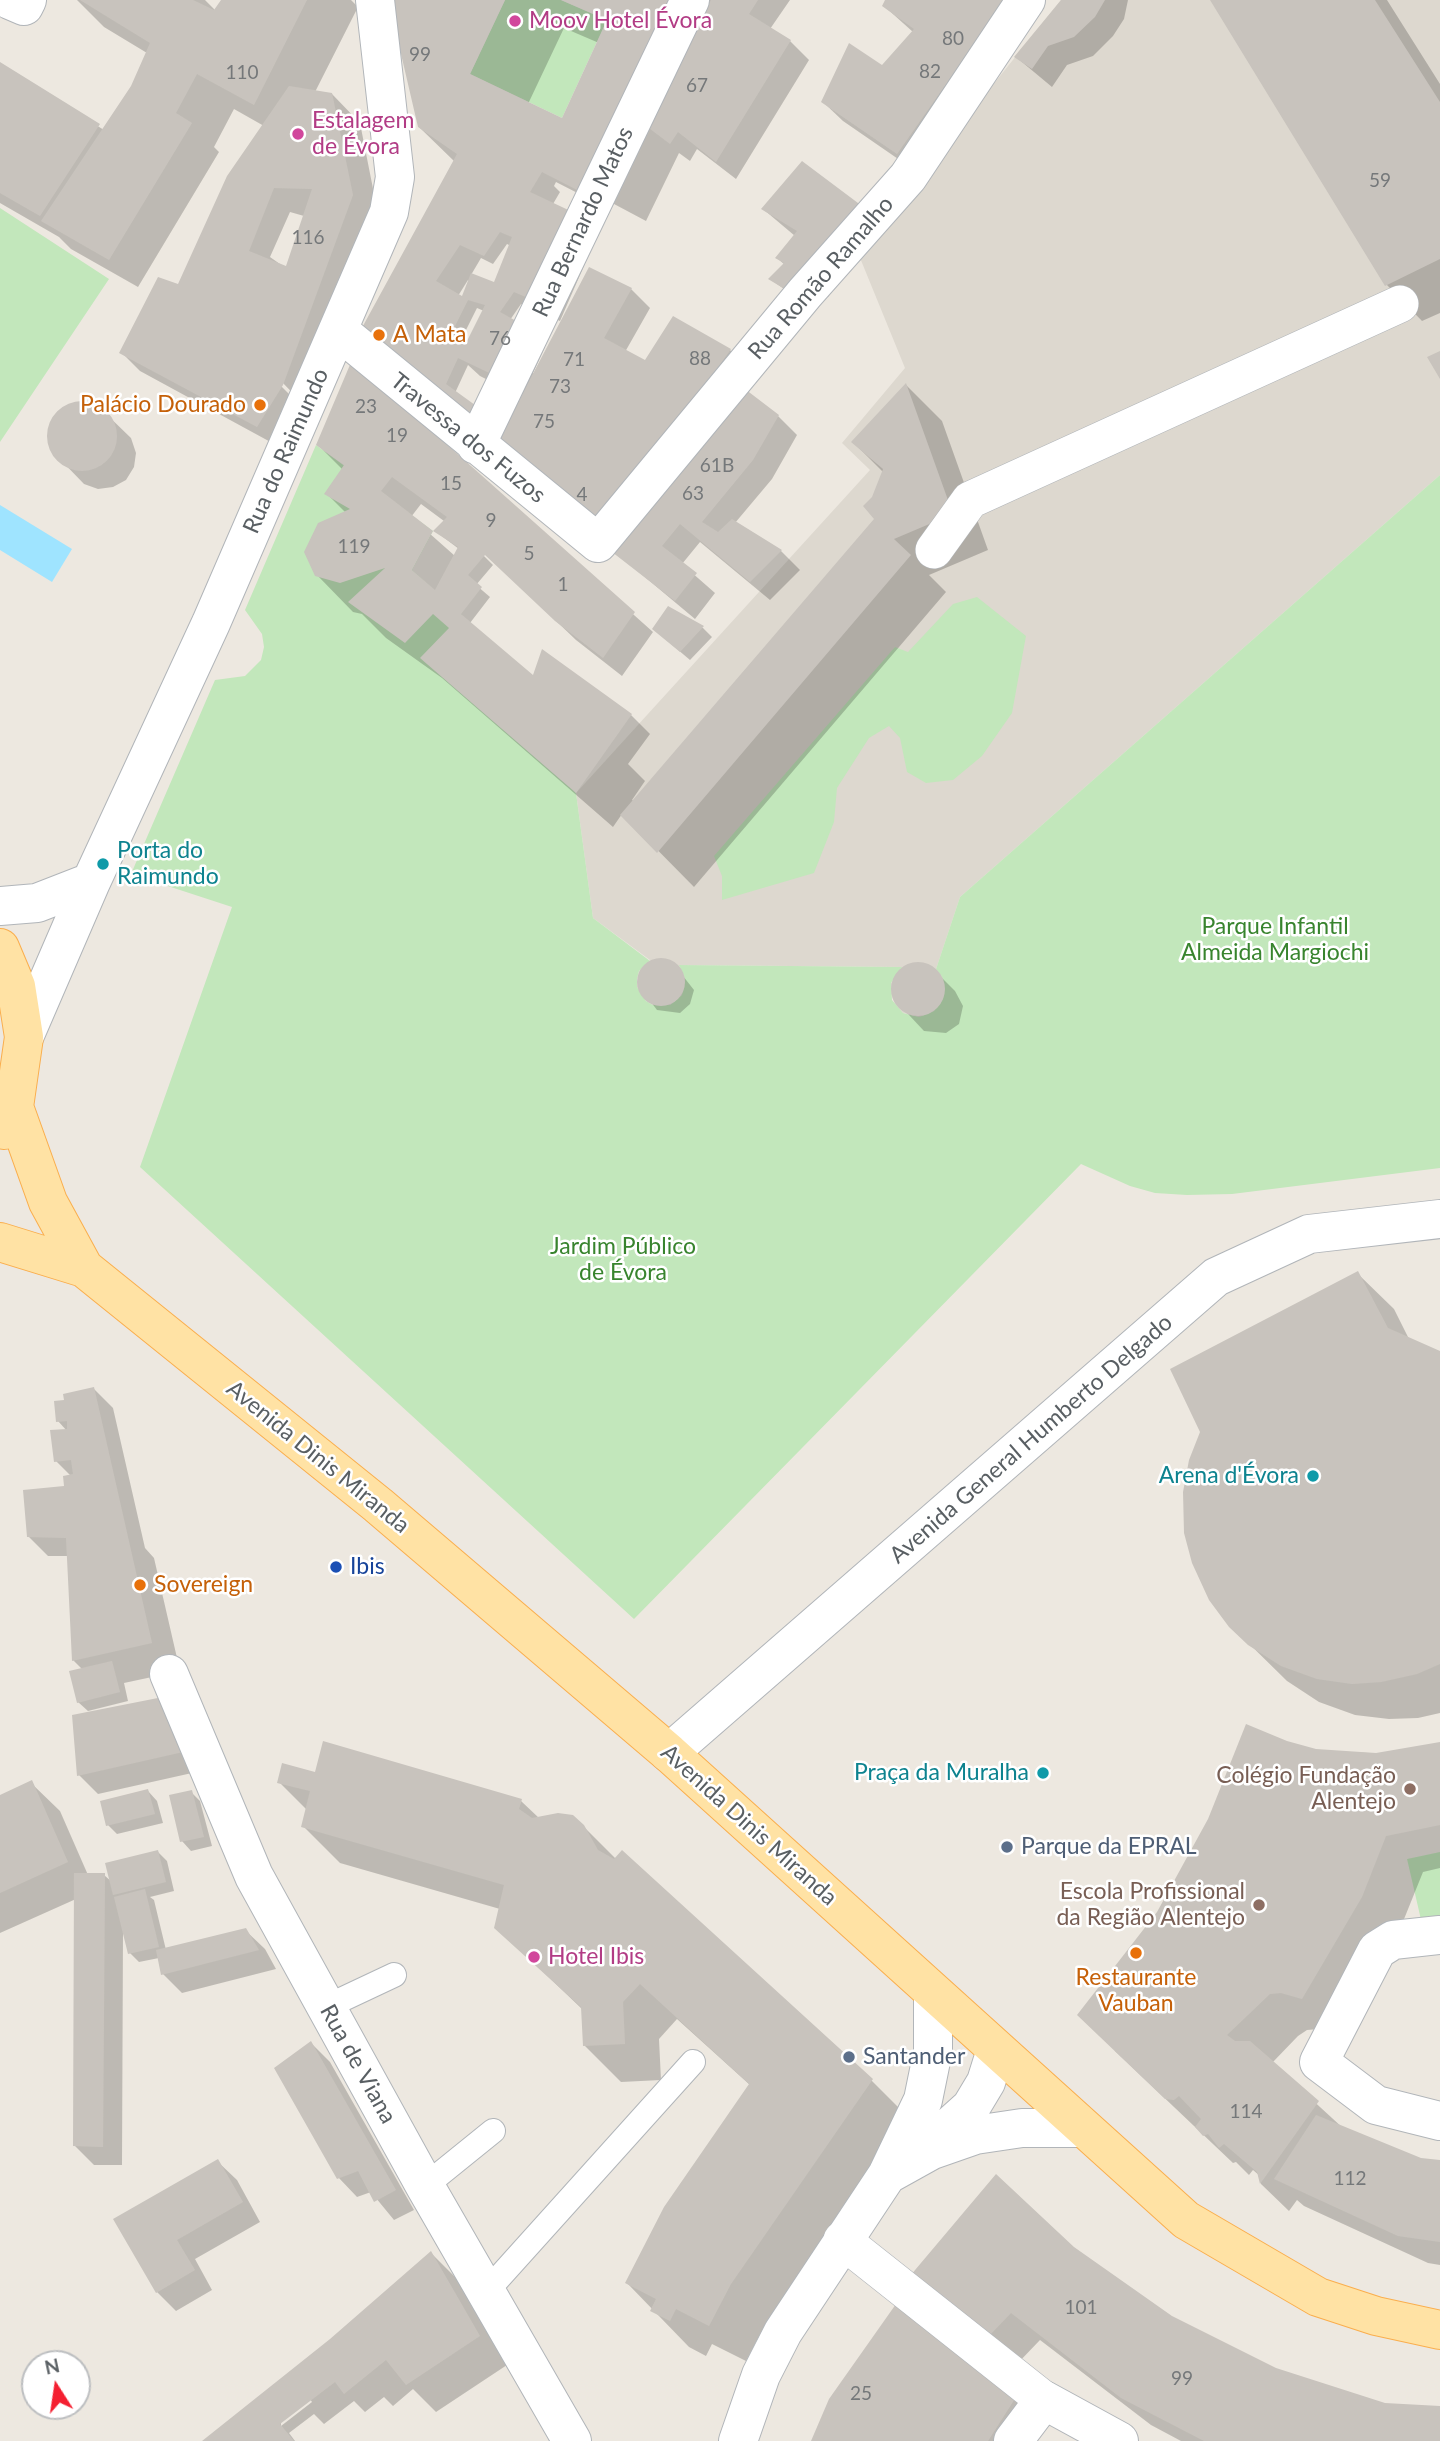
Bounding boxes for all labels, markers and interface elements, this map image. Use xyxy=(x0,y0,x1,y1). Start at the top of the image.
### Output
place label: Moov Hotel Évora xyxy=(529,7,712,35)
marker: Moov Hotel Évora xyxy=(507,13,523,29)
house number: 80 xyxy=(942,28,964,50)
house number: 99 xyxy=(409,44,431,66)
house number: 82 xyxy=(919,61,941,83)
house number: 110 xyxy=(225,62,259,84)
house number: 67 xyxy=(686,75,708,97)
place label: Estalagem de Évora xyxy=(312,107,414,161)
street label: Rua Bernardo Matos xyxy=(527,122,639,322)
marker: Estalagem de Évora xyxy=(290,126,306,142)
house number: 59 xyxy=(1369,170,1391,192)
street label: Rua Romão Ramalho xyxy=(743,191,899,365)
house number: 116 xyxy=(291,227,325,249)
place label: A Mata xyxy=(393,321,466,349)
marker: A Mata xyxy=(371,327,387,343)
house number: 76 xyxy=(489,328,511,350)
house number: 88 xyxy=(689,348,711,370)
house number: 71 xyxy=(563,349,585,371)
street label: Rua do Raimundo xyxy=(237,364,335,538)
street label: Travessa dos Fuzos xyxy=(385,367,551,509)
house number: 73 xyxy=(549,376,571,398)
place label: Palácio Dourado xyxy=(80,391,246,419)
house number: 23 xyxy=(355,396,377,418)
marker: Palácio Dourado xyxy=(252,397,268,413)
house number: 75 xyxy=(533,411,555,433)
house number: 19 xyxy=(386,425,408,447)
house number: 61B xyxy=(700,455,734,477)
house number: 15 xyxy=(440,473,462,495)
house number: 63 xyxy=(682,483,704,505)
house number: 4 xyxy=(576,484,588,506)
house number: 9 xyxy=(485,510,497,532)
house number: 119 xyxy=(337,536,371,558)
house number: 5 xyxy=(523,543,535,565)
house number: 1 xyxy=(557,574,569,596)
place label: Porta do Raimundo xyxy=(117,837,219,891)
marker: Porta do Raimundo xyxy=(95,856,111,872)
park label: Parque Infantil Almeida Margiochi xyxy=(1181,913,1369,967)
park label: Jardim Público de Évora xyxy=(550,1233,696,1287)
street label: Avenida General Humberto Delgado xyxy=(884,1309,1178,1569)
street label: Avenida Dinis Miranda xyxy=(221,1375,415,1539)
place label: Arena d'Évora xyxy=(1159,1462,1299,1490)
marker: Arena d'Évora xyxy=(1305,1468,1321,1484)
place label: Ibis xyxy=(350,1553,385,1581)
marker: Ibis xyxy=(328,1559,344,1575)
place label: Sovereign xyxy=(154,1571,253,1599)
marker: Sovereign xyxy=(132,1577,148,1593)
street label: Avenida Dinis Miranda xyxy=(655,1739,843,1911)
place label: Praça da Muralha xyxy=(854,1759,1029,1787)
place label: Colégio Fundação Alentejo xyxy=(1216,1762,1396,1816)
marker: Praça da Muralha xyxy=(1035,1765,1051,1781)
marker: Colégio Fundação Alentejo xyxy=(1402,1781,1418,1797)
place label: Parque da EPRAL xyxy=(1021,1833,1197,1861)
marker: Parque da EPRAL xyxy=(999,1839,1015,1855)
place label: Escola Profissional da Região Alentejo xyxy=(1056,1878,1245,1932)
marker: Escola Profissional da Região Alentejo xyxy=(1251,1897,1267,1913)
place label: Hotel Ibis xyxy=(548,1943,644,1971)
marker: Restaurante Vauban xyxy=(1128,1945,1144,1961)
marker: Hotel Ibis xyxy=(526,1949,542,1965)
place label: Restaurante Vauban xyxy=(1076,1964,1196,2018)
street label: Rua de Viana xyxy=(314,2000,402,2128)
place label: Santander xyxy=(863,2043,965,2071)
marker: Santander xyxy=(841,2049,857,2065)
house number: 114 xyxy=(1229,2101,1263,2123)
house number: 112 xyxy=(1333,2168,1367,2190)
house number: 101 xyxy=(1064,2297,1098,2319)
north arrow xyxy=(21,2350,91,2420)
text: N xyxy=(42,2353,61,2379)
house number: 99 xyxy=(1171,2368,1193,2390)
house number: 25 xyxy=(850,2383,872,2405)

